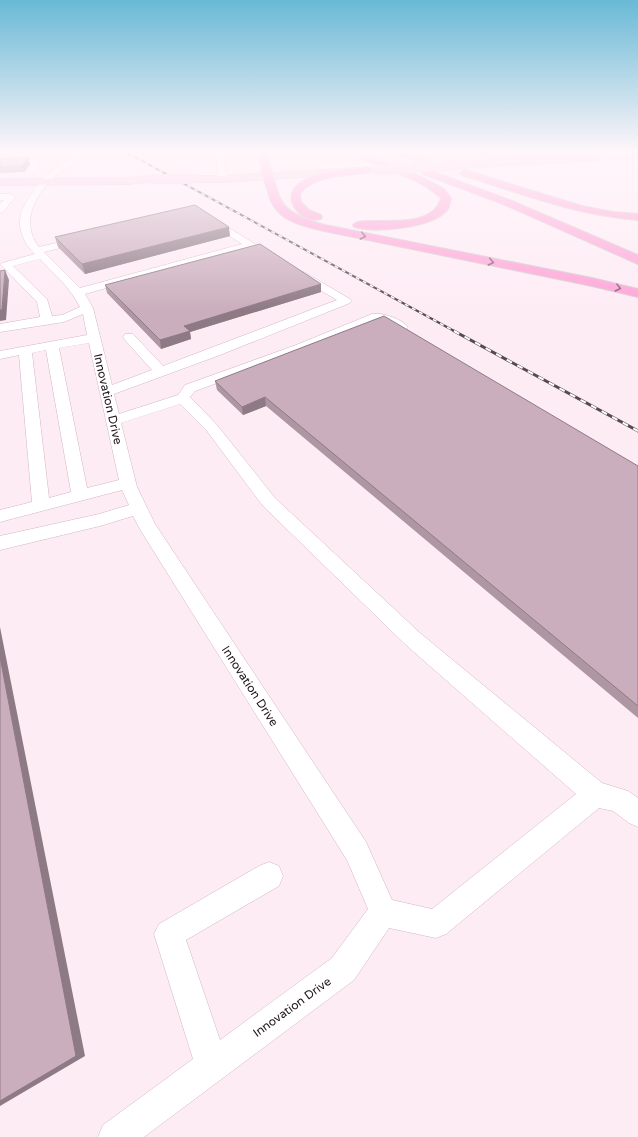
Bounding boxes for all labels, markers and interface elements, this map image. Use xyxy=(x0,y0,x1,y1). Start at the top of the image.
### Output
one-way arrow xyxy=(360,232,366,240)
one-way arrow xyxy=(488,257,494,265)
one-way arrow xyxy=(615,284,621,292)
street label: Innovation Drive xyxy=(91,352,125,446)
street label: Innovation Drive xyxy=(219,643,281,729)
street label: Innovation Drive xyxy=(250,974,334,1040)

